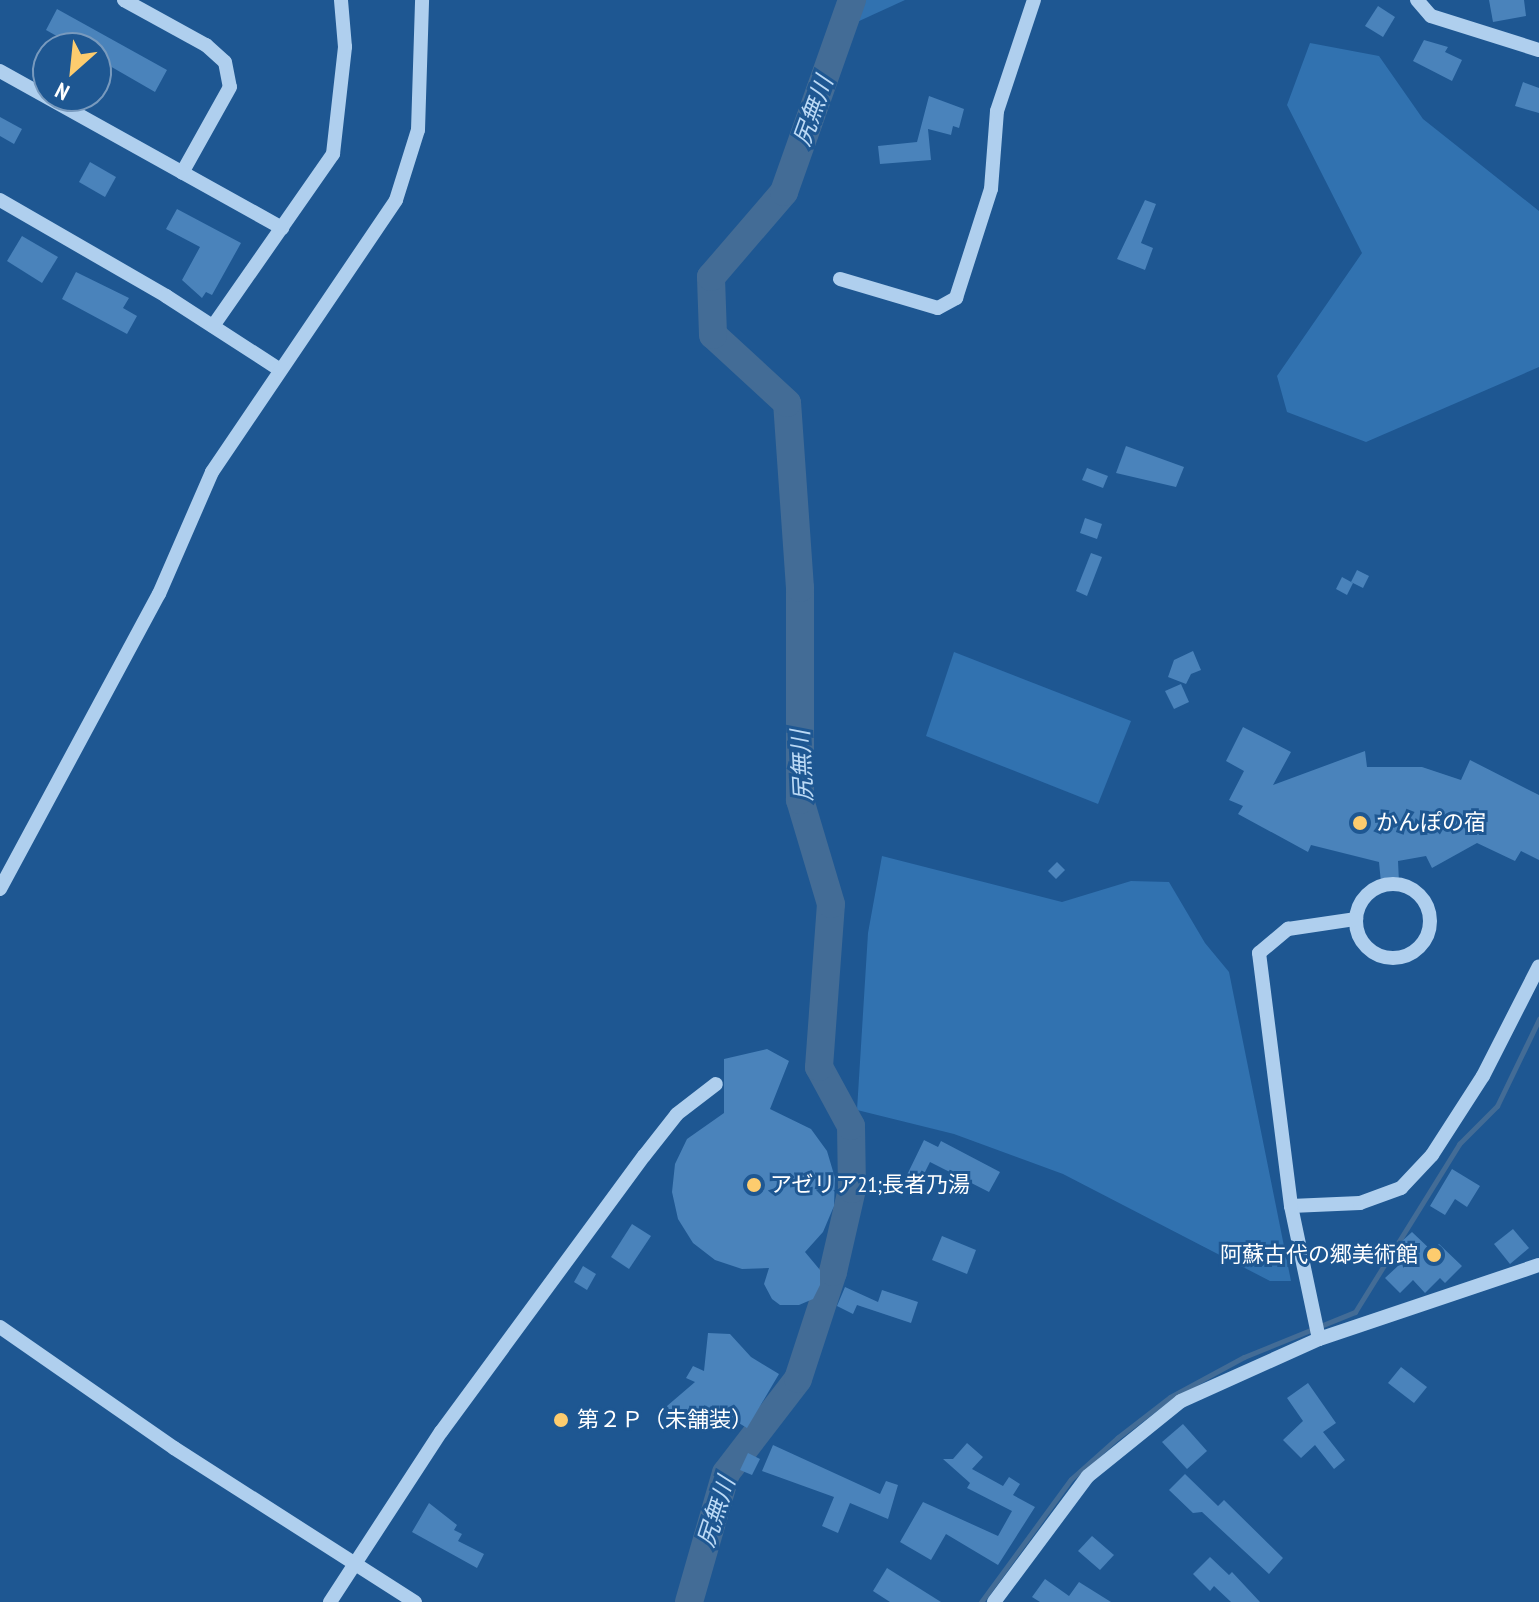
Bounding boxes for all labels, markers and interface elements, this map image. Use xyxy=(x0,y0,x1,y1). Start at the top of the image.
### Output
north arrow xyxy=(32,32,112,112)
water label: 尻無川 xyxy=(787,72,839,150)
text: N xyxy=(50,76,74,107)
water label: 尻無川 xyxy=(786,729,818,803)
place label: かんぽの宿 xyxy=(1376,810,1486,836)
marker: かんぽの宿 xyxy=(1351,814,1369,832)
place label: アゼリア21;長者乃湯 xyxy=(770,1172,971,1198)
marker: アゼリア21;長者乃湯 xyxy=(745,1176,763,1194)
place label: 阿蘇古代の郷美術館 xyxy=(1220,1242,1418,1268)
marker: 阿蘇古代の郷美術館 xyxy=(1425,1246,1443,1264)
place label: 第２Ｐ（未舗装） xyxy=(577,1407,753,1433)
marker: 第２Ｐ（未舗装） xyxy=(552,1411,570,1429)
water label: 尻無川 xyxy=(691,1473,741,1551)

